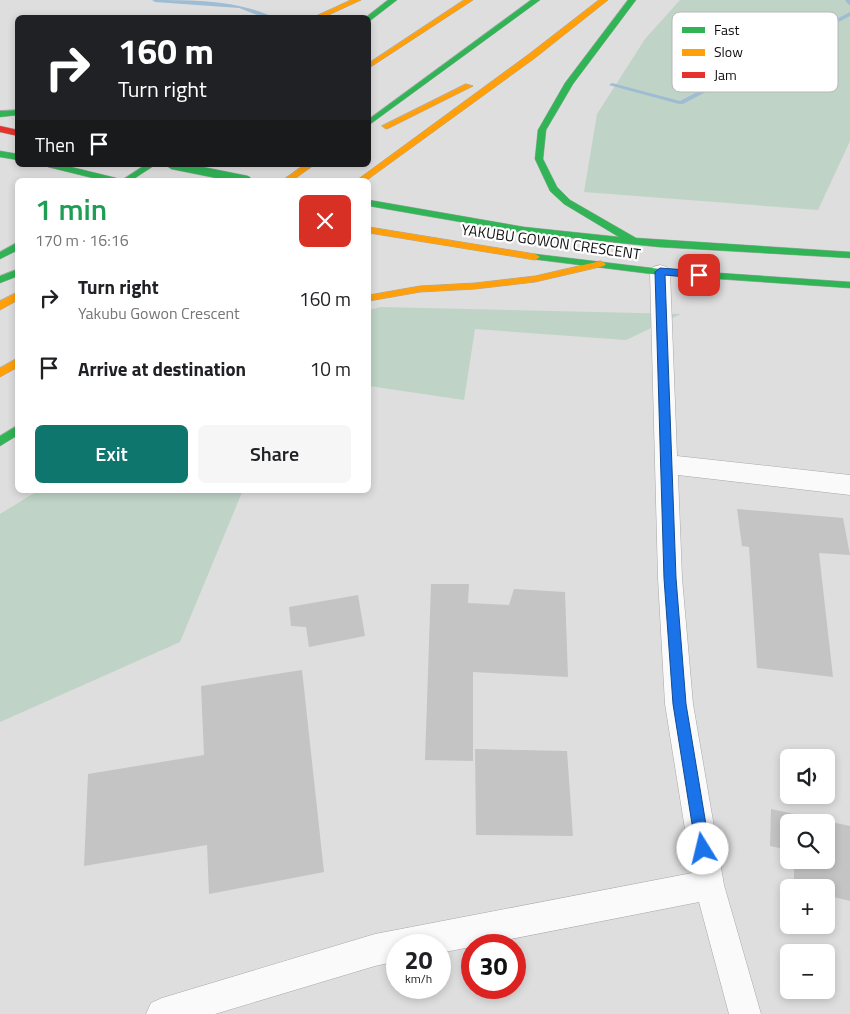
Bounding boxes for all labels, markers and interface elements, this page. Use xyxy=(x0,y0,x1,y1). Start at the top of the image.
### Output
legend xyxy=(672,12,838,92)
text: Fast xyxy=(714,19,739,40)
text: 160 m xyxy=(118,24,214,78)
icon: right xyxy=(35,35,100,100)
text: Slow xyxy=(714,41,743,62)
text: Jam xyxy=(714,64,737,85)
text: Turn right xyxy=(118,72,207,106)
text: Then xyxy=(35,130,75,159)
icon: arrive xyxy=(85,130,113,158)
text: 1 min xyxy=(35,186,107,232)
button: close xyxy=(299,195,351,247)
street label: YAKUBU GOWON CRESCENT xyxy=(460,218,642,265)
text: 170 m · 16:16 xyxy=(35,228,129,252)
pin xyxy=(678,254,720,296)
icon: arrive xyxy=(685,261,713,289)
text: Turn right xyxy=(78,272,159,301)
icon: right xyxy=(35,284,63,312)
text: 160 m xyxy=(299,284,351,313)
text: Yakubu Gowon Crescent xyxy=(78,301,240,325)
icon: arrive xyxy=(35,354,63,382)
text: Arrive at destination xyxy=(78,354,246,383)
text: 10 m xyxy=(310,354,351,383)
button: Exit xyxy=(35,425,188,483)
button: Share xyxy=(198,425,351,483)
map controls xyxy=(780,749,835,999)
button: sound xyxy=(780,749,835,804)
button: search xyxy=(780,814,835,869)
position arrow xyxy=(676,822,728,874)
button: + xyxy=(780,879,835,934)
speed limit sign: 30 xyxy=(461,934,526,999)
text: 20 xyxy=(404,941,433,979)
button: − xyxy=(780,944,835,999)
text: km/h xyxy=(405,969,432,988)

